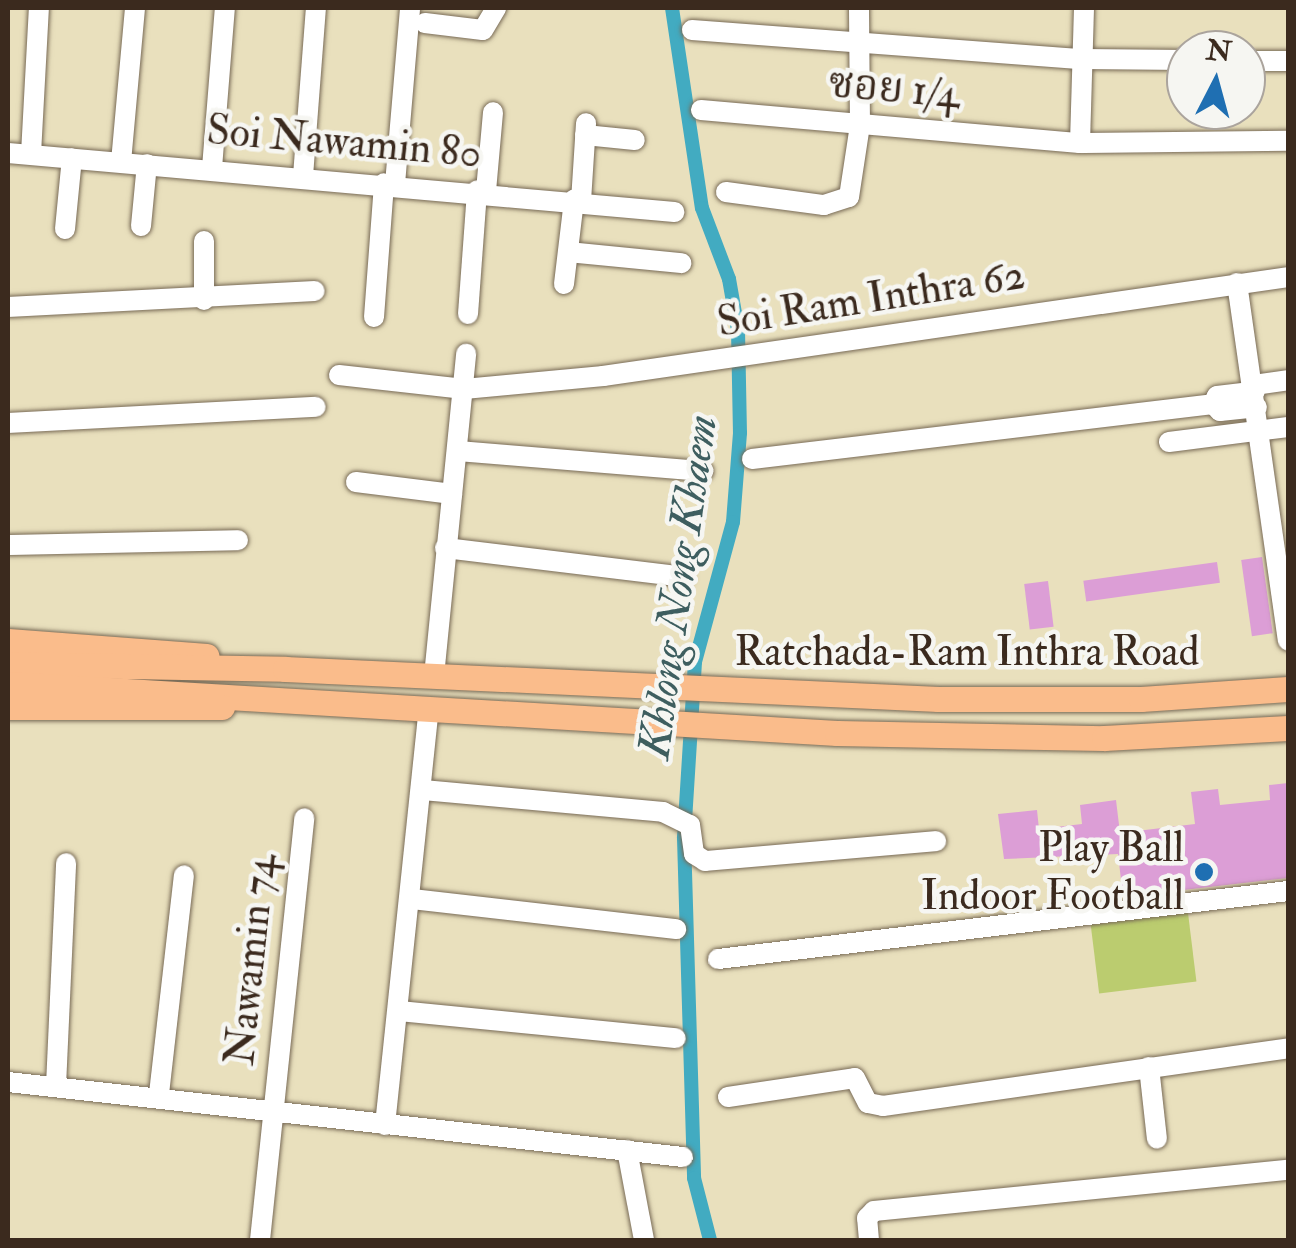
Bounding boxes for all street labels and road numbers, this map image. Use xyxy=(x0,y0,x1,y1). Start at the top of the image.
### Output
street label: ซอย 1/4 xyxy=(826,58,962,120)
street label: Soi Nawamin 80 xyxy=(205,105,483,179)
street label: Soi Ram Inthra 62 xyxy=(714,250,1028,348)
street label: Ratchada-Ram Inthra Road xyxy=(734,627,1200,677)
street label: Nawamin 74 xyxy=(215,852,287,1068)

